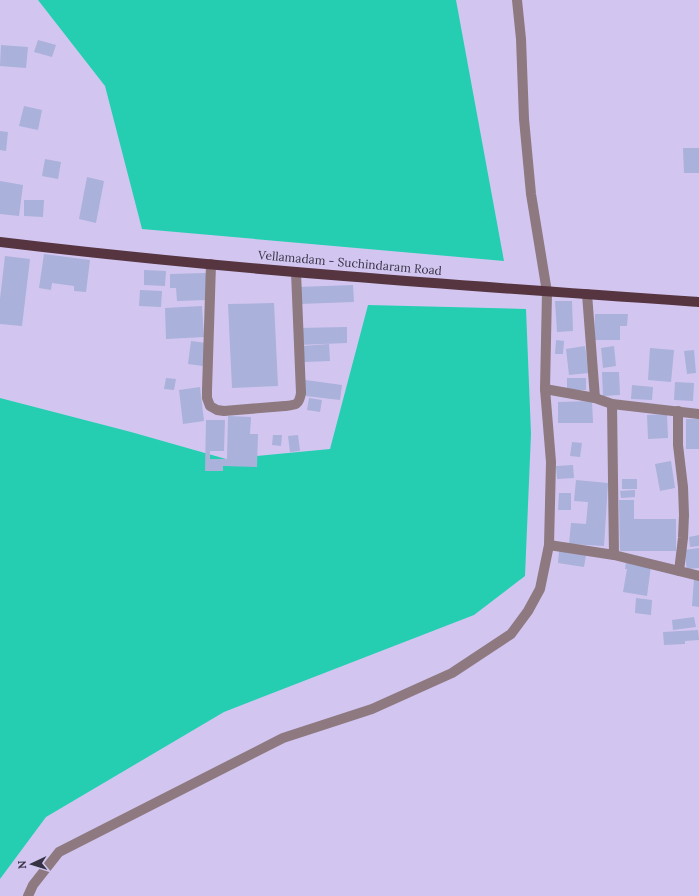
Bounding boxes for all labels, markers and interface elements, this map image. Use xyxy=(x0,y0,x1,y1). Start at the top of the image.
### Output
street label: Vellamadam - Suchindaram Road xyxy=(257,247,443,278)
north arrow xyxy=(12,844,52,884)
text: N xyxy=(15,859,29,869)

